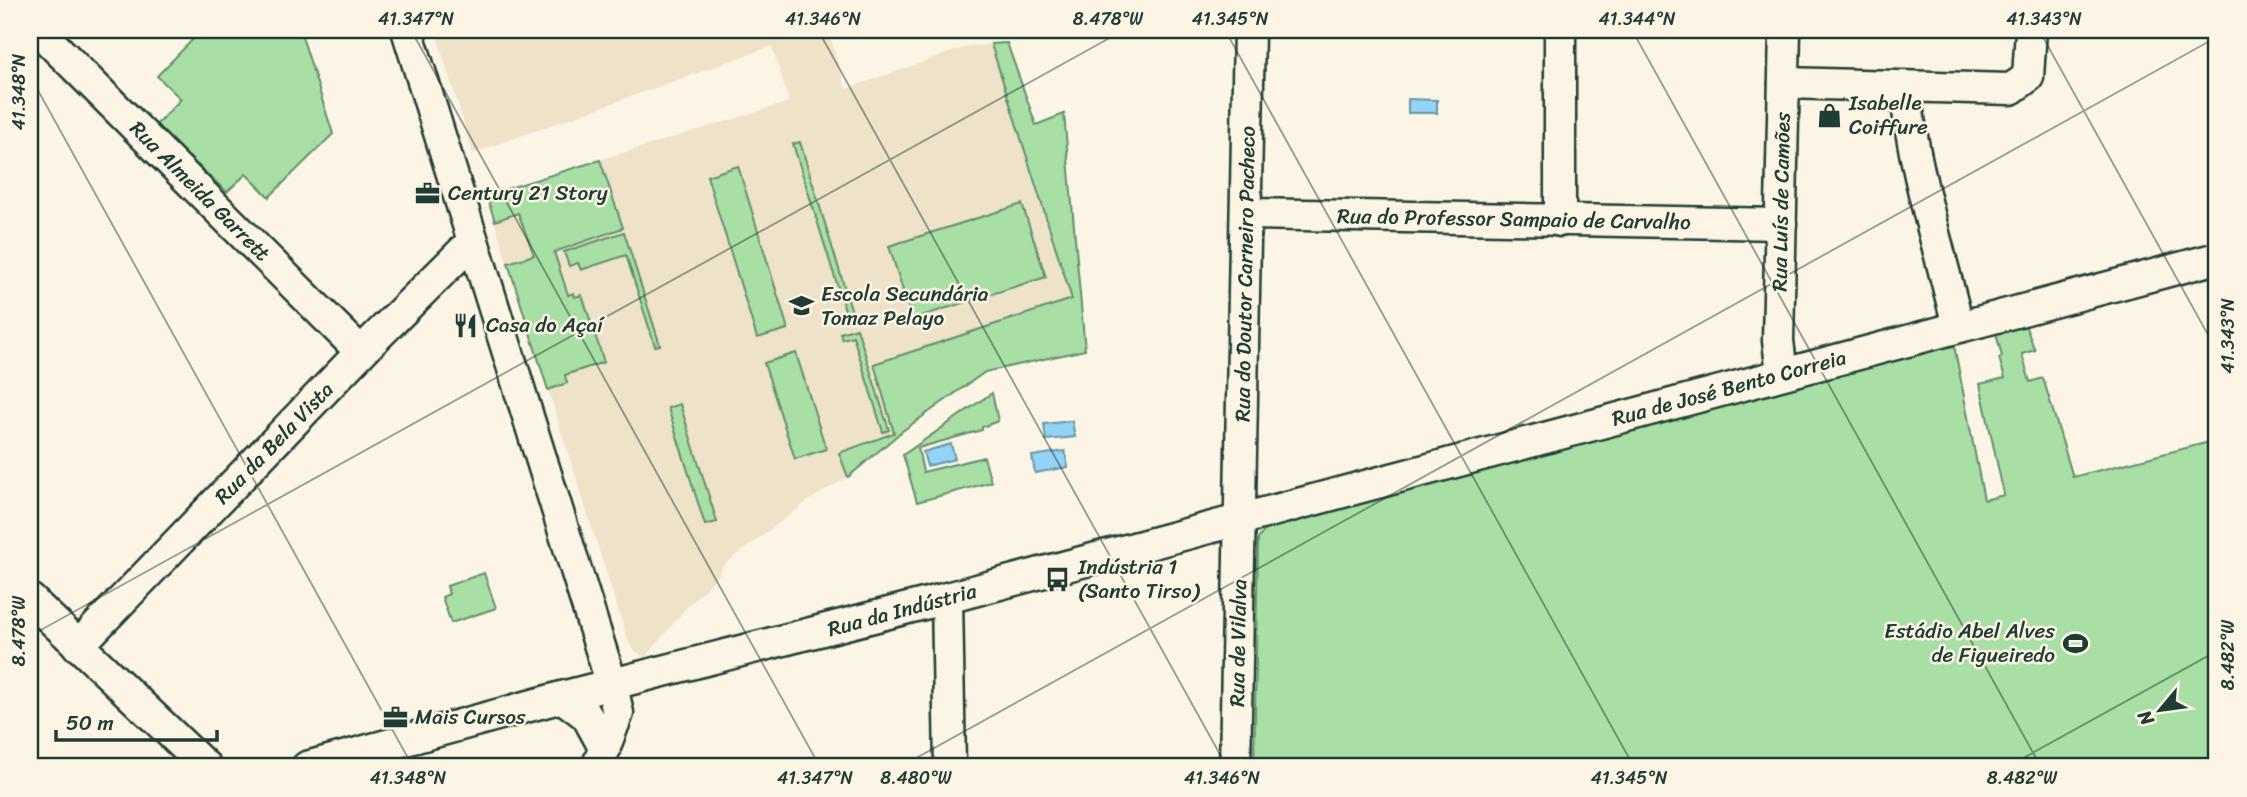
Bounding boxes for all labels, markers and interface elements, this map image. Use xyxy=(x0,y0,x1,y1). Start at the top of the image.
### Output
text: 41.347°N xyxy=(378,3,455,35)
text: 41.346°N xyxy=(785,3,861,35)
text: 8.478°W xyxy=(1073,3,1144,35)
text: 41.345°N xyxy=(1192,3,1269,35)
text: 41.344°N xyxy=(1599,3,1676,35)
text: 41.343°N xyxy=(2006,3,2082,35)
text: 41.348°N xyxy=(3,53,35,130)
place label: Isabelle Coiffure xyxy=(1848,84,1928,146)
shop icon: Isabelle Coiffure xyxy=(1815,101,1843,129)
street label: Rua Almeida Garrett xyxy=(120,111,280,271)
street label: Rua Luís de Camões xyxy=(1760,112,1802,292)
street label: Rua do Doutor Carneiro Pacheco xyxy=(1223,125,1267,422)
place label: Century 21 Story xyxy=(448,174,608,212)
office icon: Century 21 Story xyxy=(414,179,442,207)
street label: Rua do Professor Sampaio de Carvalho xyxy=(1337,197,1691,241)
place label: Escola Secundária Tomaz Pelayo xyxy=(821,275,989,337)
school or university icon: Escola Secundária Tomaz Pelayo xyxy=(787,292,815,320)
text: 41.343°N xyxy=(2212,298,2244,374)
place label: Casa do Açaí xyxy=(486,306,605,344)
restaurant icon: Casa do Açaí xyxy=(452,311,480,339)
street label: Rua de José Bento Correia xyxy=(1608,338,1851,438)
street label: Rua da Bela Vista xyxy=(205,372,343,514)
place label: Indústria 1 (Santo Tirso) xyxy=(1077,548,1201,610)
bus stop icon: Indústria 1 (Santo Tirso) xyxy=(1044,565,1072,593)
street label: Rua da Indústria xyxy=(823,572,981,648)
street label: Rua de Vilalva xyxy=(1218,578,1258,707)
text: 8.478°W xyxy=(3,595,35,666)
place label: Estádio Abel Alves de Figueiredo xyxy=(1884,612,2055,674)
text: 8.482°W xyxy=(2212,619,2244,690)
sports icon: Estádio Abel Alves de Figueiredo xyxy=(2061,629,2089,657)
north arrow xyxy=(2124,674,2194,744)
place label: Mais Cursos xyxy=(415,698,526,736)
scale bar xyxy=(56,699,217,743)
office icon: Mais Cursos xyxy=(381,703,409,731)
text: 50 m xyxy=(66,704,114,742)
text: N xyxy=(2128,704,2164,733)
text: 41.348°N xyxy=(370,762,447,794)
text: 41.347°N xyxy=(777,762,854,794)
text: 8.480°W xyxy=(880,762,953,794)
text: 41.346°N xyxy=(1184,762,1260,794)
text: 41.345°N xyxy=(1591,762,1668,794)
text: 8.482°W xyxy=(1987,762,2058,794)

